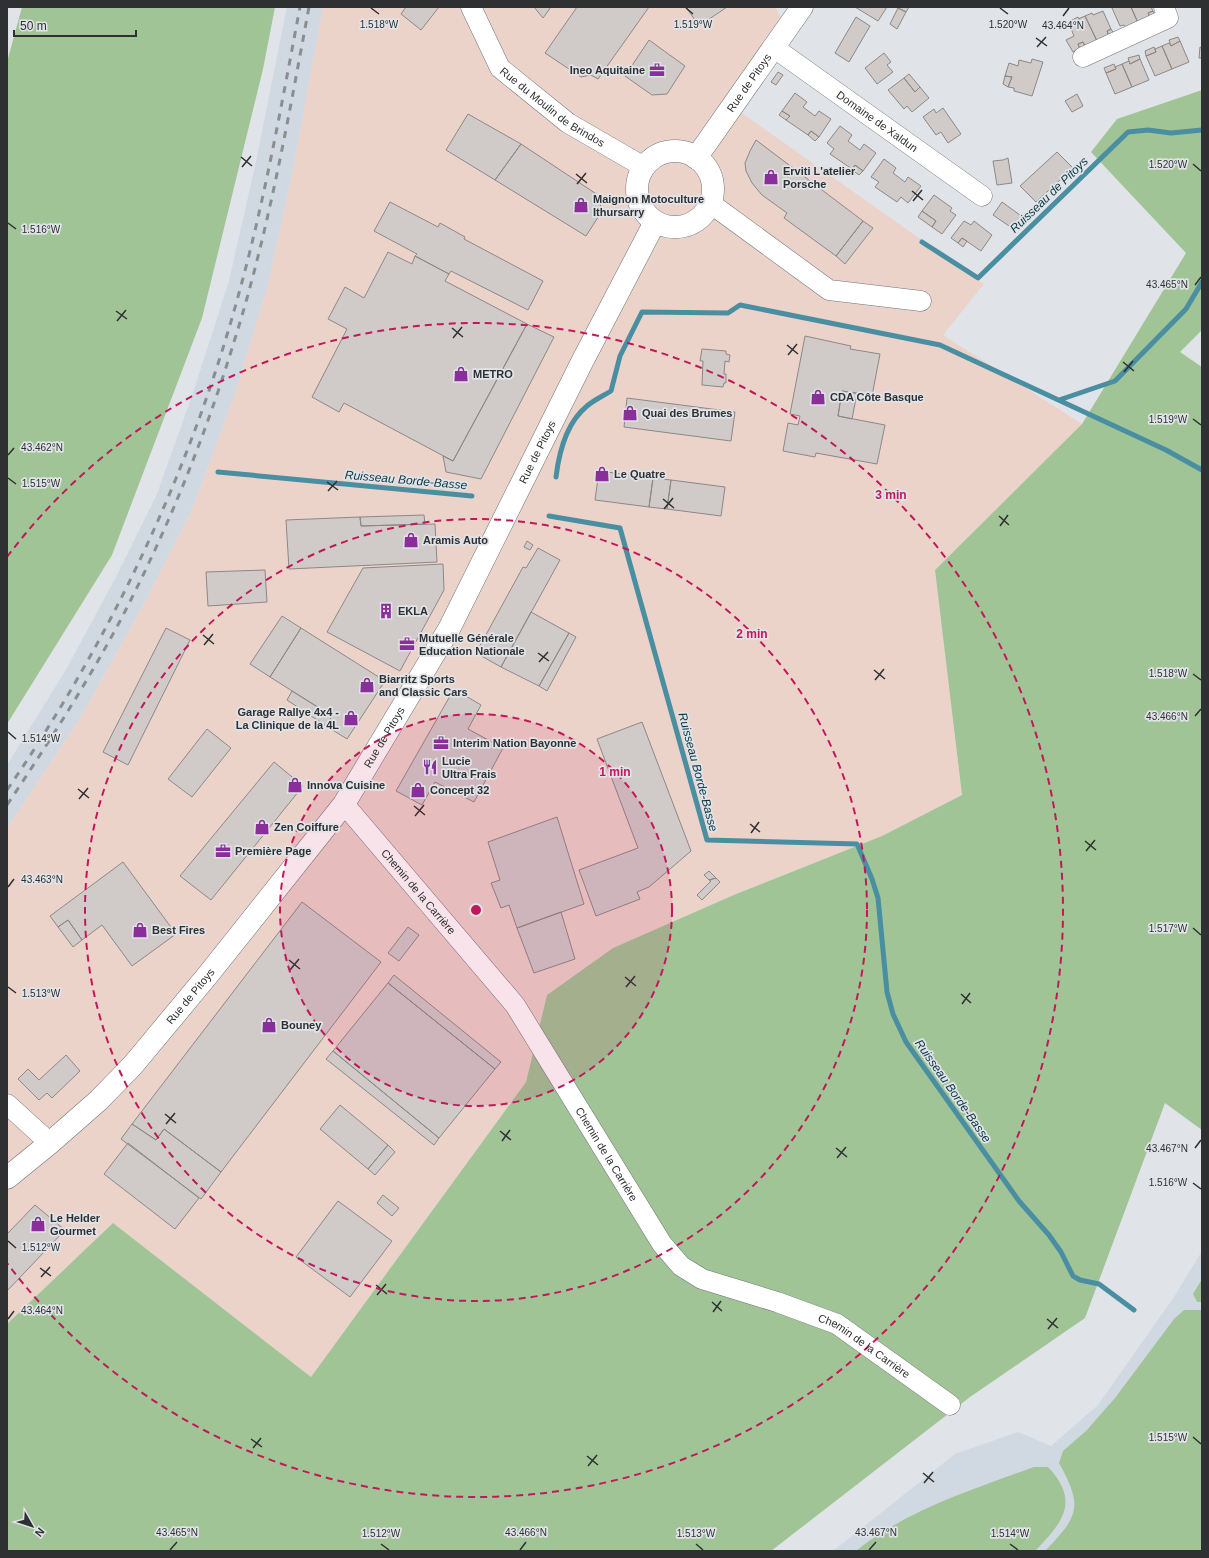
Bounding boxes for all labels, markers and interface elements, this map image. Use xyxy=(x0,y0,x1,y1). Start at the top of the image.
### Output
scale bar xyxy=(14,12,136,38)
text: 50 m xyxy=(20,19,47,33)
text: 1.518°W xyxy=(360,19,399,30)
text: 1.519°W xyxy=(674,19,713,30)
text: 1.520°W xyxy=(989,19,1028,30)
text: 43.464°N xyxy=(1042,20,1084,31)
street label: Rue de Pitoys xyxy=(724,51,774,114)
office icon: Ineo Aquitaine xyxy=(648,61,666,79)
place label: Ineo Aquitaine xyxy=(570,64,645,76)
street label: Rue du Moulin de Brindos xyxy=(498,65,607,149)
street label: Domaine de Xaldun xyxy=(834,88,920,154)
water label: Ruisseau de Pitoys xyxy=(1007,154,1091,236)
text: 1.520°W xyxy=(1149,159,1188,170)
place label: Erviti L'atelier Porsche xyxy=(783,165,856,190)
shop icon: Erviti L'atelier Porsche xyxy=(762,168,780,186)
place label: Maignon Motoculture Ithursarry xyxy=(593,193,704,218)
shop icon: Maignon Motoculture Ithursarry xyxy=(572,196,590,214)
text: 1.516°W xyxy=(22,224,61,235)
text: 43.465°N xyxy=(1146,279,1188,290)
shop icon: METRO xyxy=(452,365,470,383)
place label: METRO xyxy=(473,368,513,380)
shop icon: CDA Côte Basque xyxy=(809,388,827,406)
place label: CDA Côte Basque xyxy=(830,391,924,403)
shop icon: Quai des Brumes xyxy=(621,404,639,422)
place label: Quai des Brumes xyxy=(642,407,732,419)
text: 1.519°W xyxy=(1149,414,1188,425)
street label: Rue de Pitoys xyxy=(517,418,558,485)
text: 43.462°N xyxy=(21,442,63,453)
shop icon: Le Quatre xyxy=(593,465,611,483)
water label: Ruisseau Borde-Basse xyxy=(344,468,468,492)
place label: Le Quatre xyxy=(614,468,665,480)
text: 1.515°W xyxy=(22,478,61,489)
text: 3 min xyxy=(875,488,907,502)
shop icon: Aramis Auto xyxy=(402,531,420,549)
place label: Aramis Auto xyxy=(423,534,488,546)
building icon: EKLA xyxy=(377,602,395,620)
place label: EKLA xyxy=(398,605,428,617)
text: 2 min xyxy=(736,627,768,641)
place label: Mutuelle Générale Education Nationale xyxy=(419,632,525,657)
office icon: Mutuelle Générale Education Nationale xyxy=(398,635,416,653)
text: 1.518°W xyxy=(1149,668,1188,679)
place label: Biarritz Sports and Classic Cars xyxy=(379,673,468,698)
shop icon: Biarritz Sports and Classic Cars xyxy=(358,676,376,694)
street label: Rue de Pitoys xyxy=(361,704,407,770)
place label: Garage Rallye 4x4 - La Clinique de la 4L xyxy=(236,706,339,731)
shop icon: Garage Rallye 4x4 - La Clinique de la 4L xyxy=(342,709,360,727)
water label: Ruisseau Borde-Basse xyxy=(675,711,721,833)
text: 43.466°N xyxy=(1146,711,1188,722)
text: 1.514°W xyxy=(22,733,61,744)
office icon: Interim Nation Bayonne xyxy=(432,734,450,752)
place label: Interim Nation Bayonne xyxy=(453,737,576,749)
place label: Lucie Ultra Frais xyxy=(442,755,496,780)
restaurant icon: Lucie Ultra Frais xyxy=(421,758,439,776)
text: 1 min xyxy=(599,765,631,779)
shop icon: Innova Cuisine xyxy=(286,776,304,794)
place label: Innova Cuisine xyxy=(307,779,385,791)
shop icon: Concept 32 xyxy=(409,781,427,799)
place label: Concept 32 xyxy=(430,784,489,796)
shop icon: Zen Coiffure xyxy=(253,818,271,836)
place label: Zen Coiffure xyxy=(274,821,339,833)
office icon: Première Page xyxy=(214,842,232,860)
place label: Première Page xyxy=(235,845,311,857)
street label: Chemin de la Carrière xyxy=(379,847,458,937)
text: 43.463°N xyxy=(21,874,63,885)
centre of rings xyxy=(469,903,483,917)
shop icon: Best Fires xyxy=(131,921,149,939)
text: 1.517°W xyxy=(1149,923,1188,934)
place label: Best Fires xyxy=(152,924,205,936)
street label: Rue de Pitoys xyxy=(164,966,217,1026)
text: 1.513°W xyxy=(22,988,61,999)
shop icon: Bouney xyxy=(260,1016,278,1034)
place label: Bouney xyxy=(281,1019,322,1031)
water label: Ruisseau Borde-Basse xyxy=(912,1037,994,1146)
street label: Chemin de la Carrière xyxy=(573,1105,640,1203)
text: 43.467°N xyxy=(1146,1143,1188,1154)
text: 1.516°W xyxy=(1149,1177,1188,1188)
place label: Le Helder Gourmet xyxy=(50,1212,101,1237)
shop icon: Le Helder Gourmet xyxy=(29,1215,47,1233)
text: 1.512°W xyxy=(22,1242,61,1253)
text: 43.464°N xyxy=(21,1305,63,1316)
street label: Chemin de la Carrière xyxy=(817,1312,912,1380)
text: 1.515°W xyxy=(1149,1432,1188,1443)
north arrow xyxy=(12,1506,52,1546)
text: N xyxy=(33,1525,47,1539)
text: 43.465°N xyxy=(156,1527,198,1538)
text: 43.466°N xyxy=(505,1527,547,1538)
text: 43.467°N xyxy=(855,1527,897,1538)
text: 1.512°W xyxy=(362,1528,401,1539)
text: 1.513°W xyxy=(677,1528,716,1539)
text: 1.514°W xyxy=(991,1528,1030,1539)

